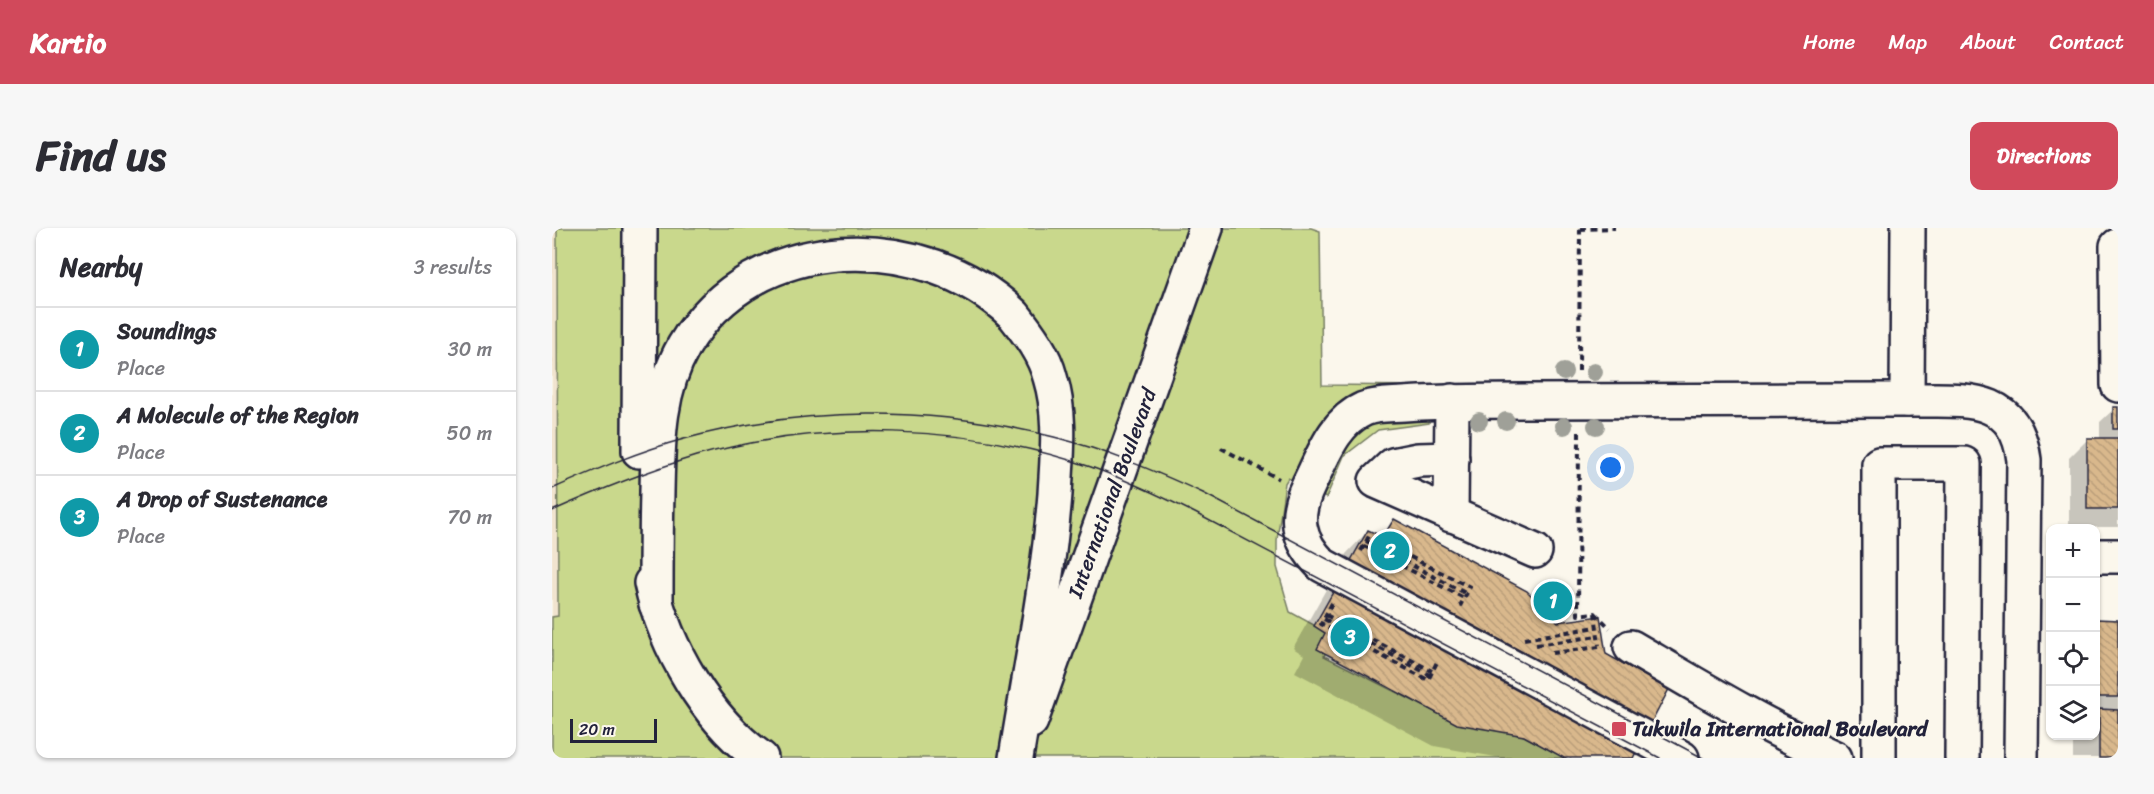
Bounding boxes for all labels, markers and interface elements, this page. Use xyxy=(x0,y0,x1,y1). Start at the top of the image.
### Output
text: Kartio xyxy=(30,18,106,67)
text: Home xyxy=(1803,23,1855,61)
text: Map xyxy=(1888,23,1927,61)
text: About xyxy=(1960,23,2017,61)
text: Contact xyxy=(2050,23,2124,61)
text: Find us xyxy=(36,119,166,193)
button: Directions xyxy=(1970,122,2118,190)
text: Nearby xyxy=(60,244,142,290)
text: 3 results xyxy=(414,250,492,285)
text: Soundings xyxy=(117,312,216,351)
text: 1 xyxy=(75,332,84,367)
text: 30 m xyxy=(448,332,492,367)
text: Place xyxy=(117,351,165,386)
street label: International Boulevard xyxy=(1056,381,1168,604)
text: A Molecule of the Region xyxy=(117,396,359,435)
text: 2 xyxy=(74,416,85,451)
text: 50 m xyxy=(447,416,492,451)
text: Place xyxy=(117,435,165,470)
your location xyxy=(1596,453,1625,482)
text: A Drop of Sustenance xyxy=(117,480,327,519)
text: 3 xyxy=(74,500,85,535)
text: 70 m xyxy=(447,500,492,535)
text: Place xyxy=(117,519,165,554)
map controls xyxy=(2046,524,2100,740)
button: + xyxy=(2046,524,2100,578)
pin: 2 xyxy=(1370,528,1410,574)
pin: 1 xyxy=(1534,578,1572,623)
button: − xyxy=(2046,578,2100,632)
pin: 3 xyxy=(1330,614,1370,660)
button: locate xyxy=(2046,632,2100,686)
button: layers xyxy=(2046,686,2100,740)
place label: Tukwila International Boulevard xyxy=(1632,710,1929,748)
text: 20 m xyxy=(579,715,615,744)
scale bar xyxy=(570,716,657,744)
marker: Tukwila International Boulevard xyxy=(1610,720,1628,738)

